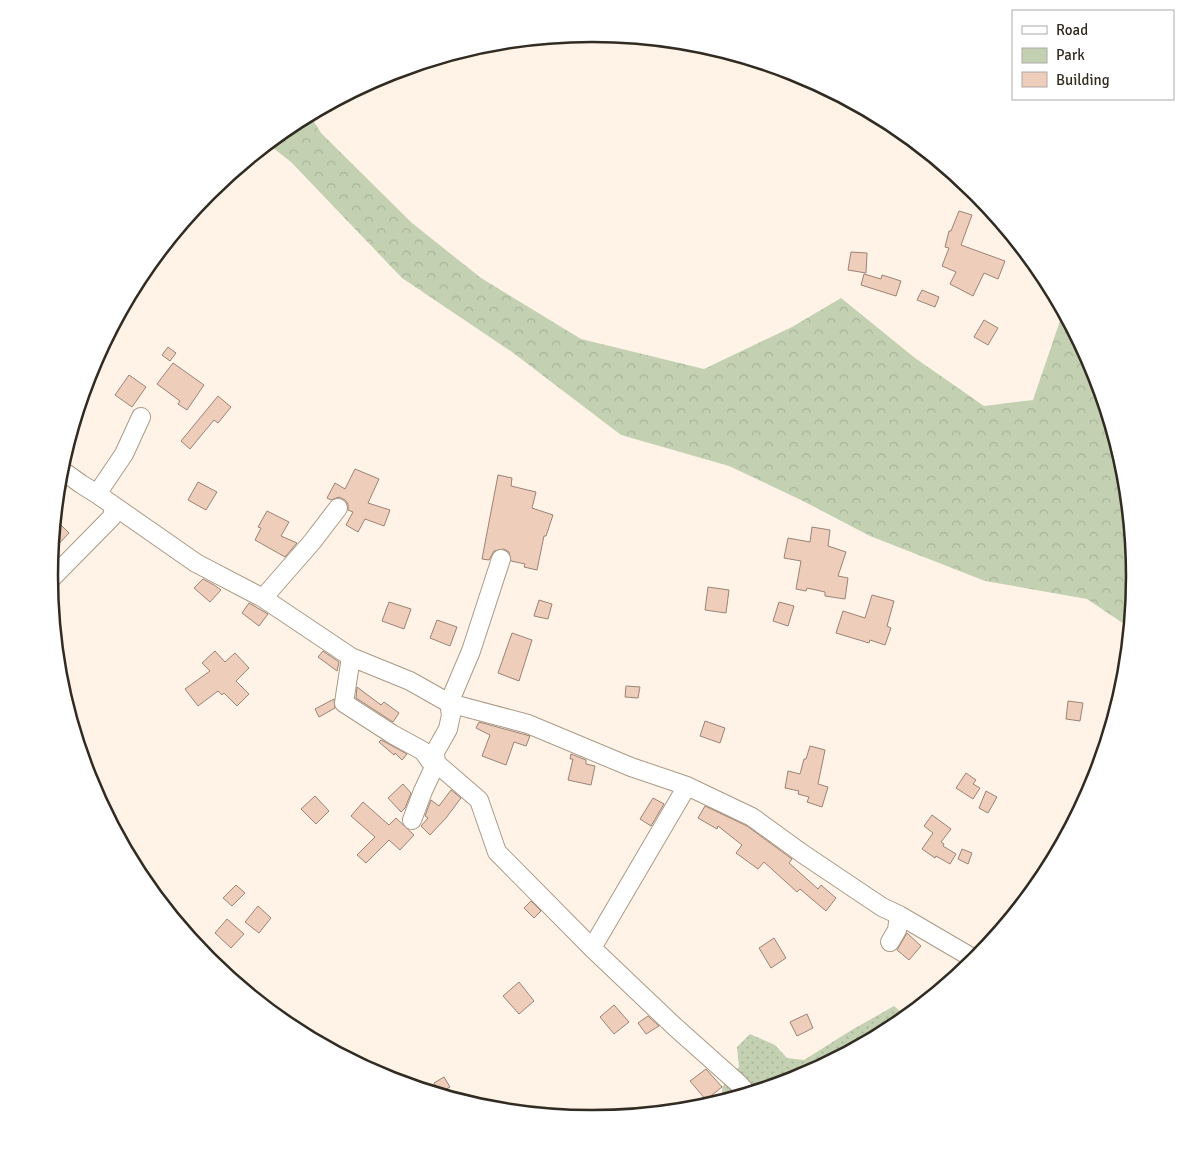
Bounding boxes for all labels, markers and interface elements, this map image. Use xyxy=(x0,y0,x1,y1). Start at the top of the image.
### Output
legend xyxy=(1012,10,1174,100)
text: Road xyxy=(1056,21,1088,39)
text: Park xyxy=(1056,46,1085,64)
text: Building xyxy=(1056,71,1110,89)

